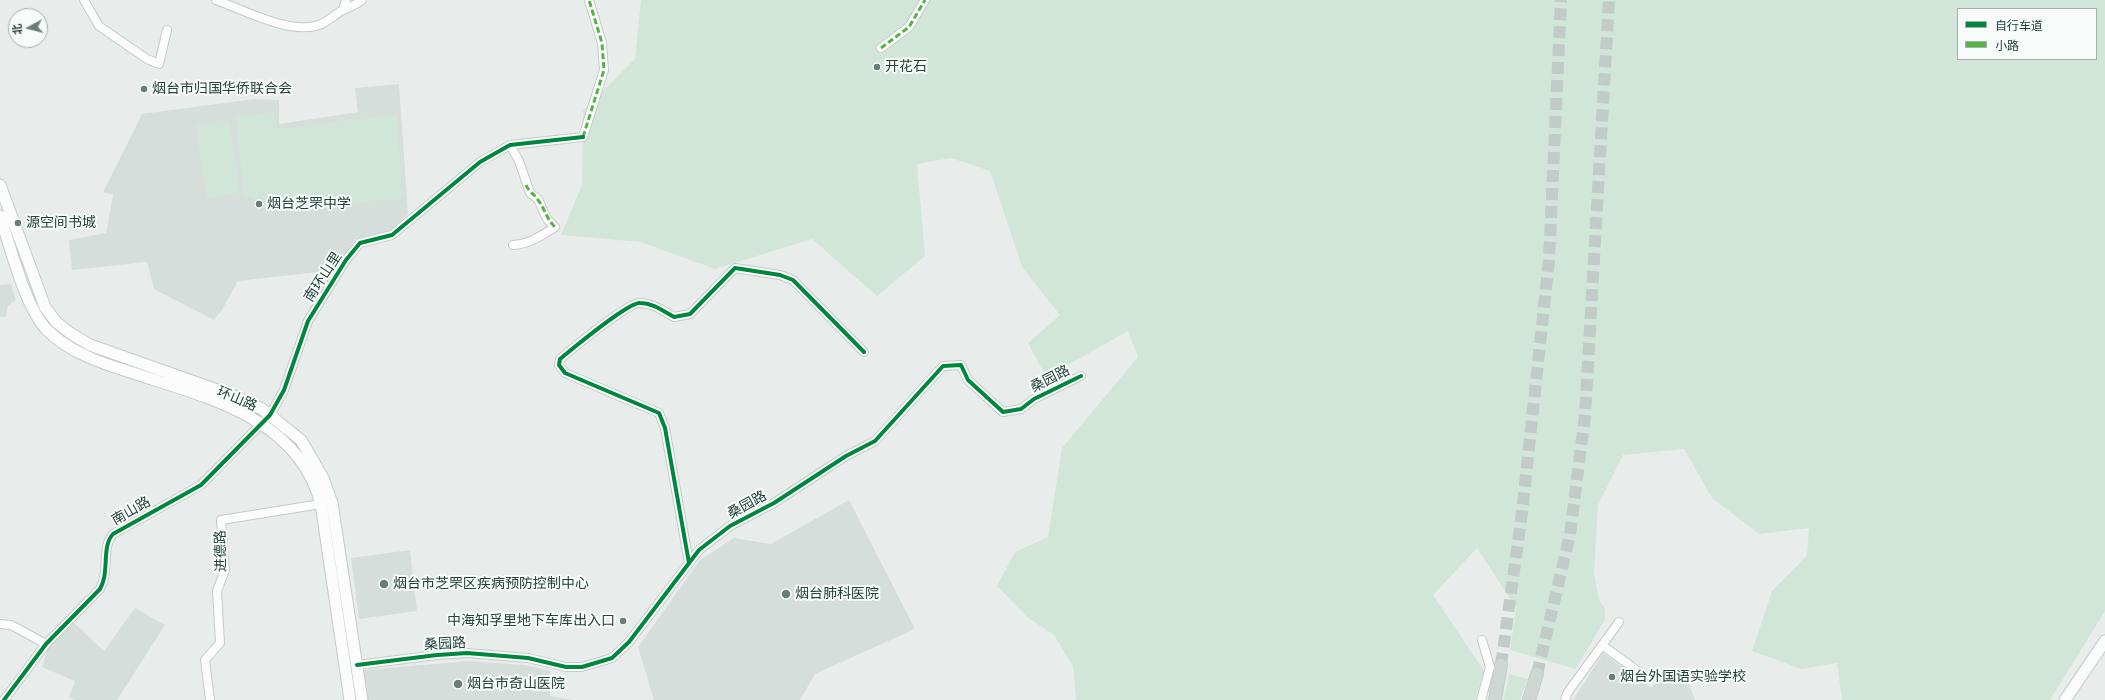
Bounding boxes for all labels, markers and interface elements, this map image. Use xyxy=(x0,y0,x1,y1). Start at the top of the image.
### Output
north arrow xyxy=(8,8,48,48)
legend xyxy=(1957,8,2097,60)
text: 自行车道 xyxy=(1995,18,2043,33)
text: 北 xyxy=(9,23,25,36)
text: 小路 xyxy=(1995,38,2019,53)
place label: 开花石 xyxy=(885,59,927,75)
marker: 开花石 xyxy=(872,62,882,72)
place label: 烟台市归国华侨联合会 xyxy=(152,81,292,97)
marker: 烟台市归国华侨联合会 xyxy=(139,84,149,94)
place label: 烟台芝罘中学 xyxy=(267,196,351,212)
marker: 烟台芝罘中学 xyxy=(254,199,264,209)
place label: 源空间书城 xyxy=(26,215,96,231)
marker: 源空间书城 xyxy=(13,218,23,228)
street label: 南环山里 xyxy=(301,249,345,305)
street label: 桑园路 xyxy=(1027,362,1073,396)
street label: 环山路 xyxy=(214,383,260,415)
street label: 桑园路 xyxy=(725,487,769,523)
street label: 南山路 xyxy=(109,493,153,529)
street label: 进德路 xyxy=(212,530,230,572)
place label: 烟台市芝罘区疾病预防控制中心 xyxy=(393,576,589,592)
marker: 烟台市芝罘区疾病预防控制中心 xyxy=(378,578,390,590)
place label: 烟台肺科医院 xyxy=(795,586,879,602)
marker: 烟台肺科医院 xyxy=(780,588,792,600)
place label: 中海知孚里地下车库出入口 xyxy=(447,613,615,629)
marker: 中海知孚里地下车库出入口 xyxy=(618,616,628,626)
street label: 桑园路 xyxy=(424,635,466,653)
place label: 烟台外国语实验学校 xyxy=(1620,669,1746,685)
marker: 烟台外国语实验学校 xyxy=(1607,672,1617,682)
place label: 烟台市奇山医院 xyxy=(467,676,565,692)
marker: 烟台市奇山医院 xyxy=(452,678,464,690)

